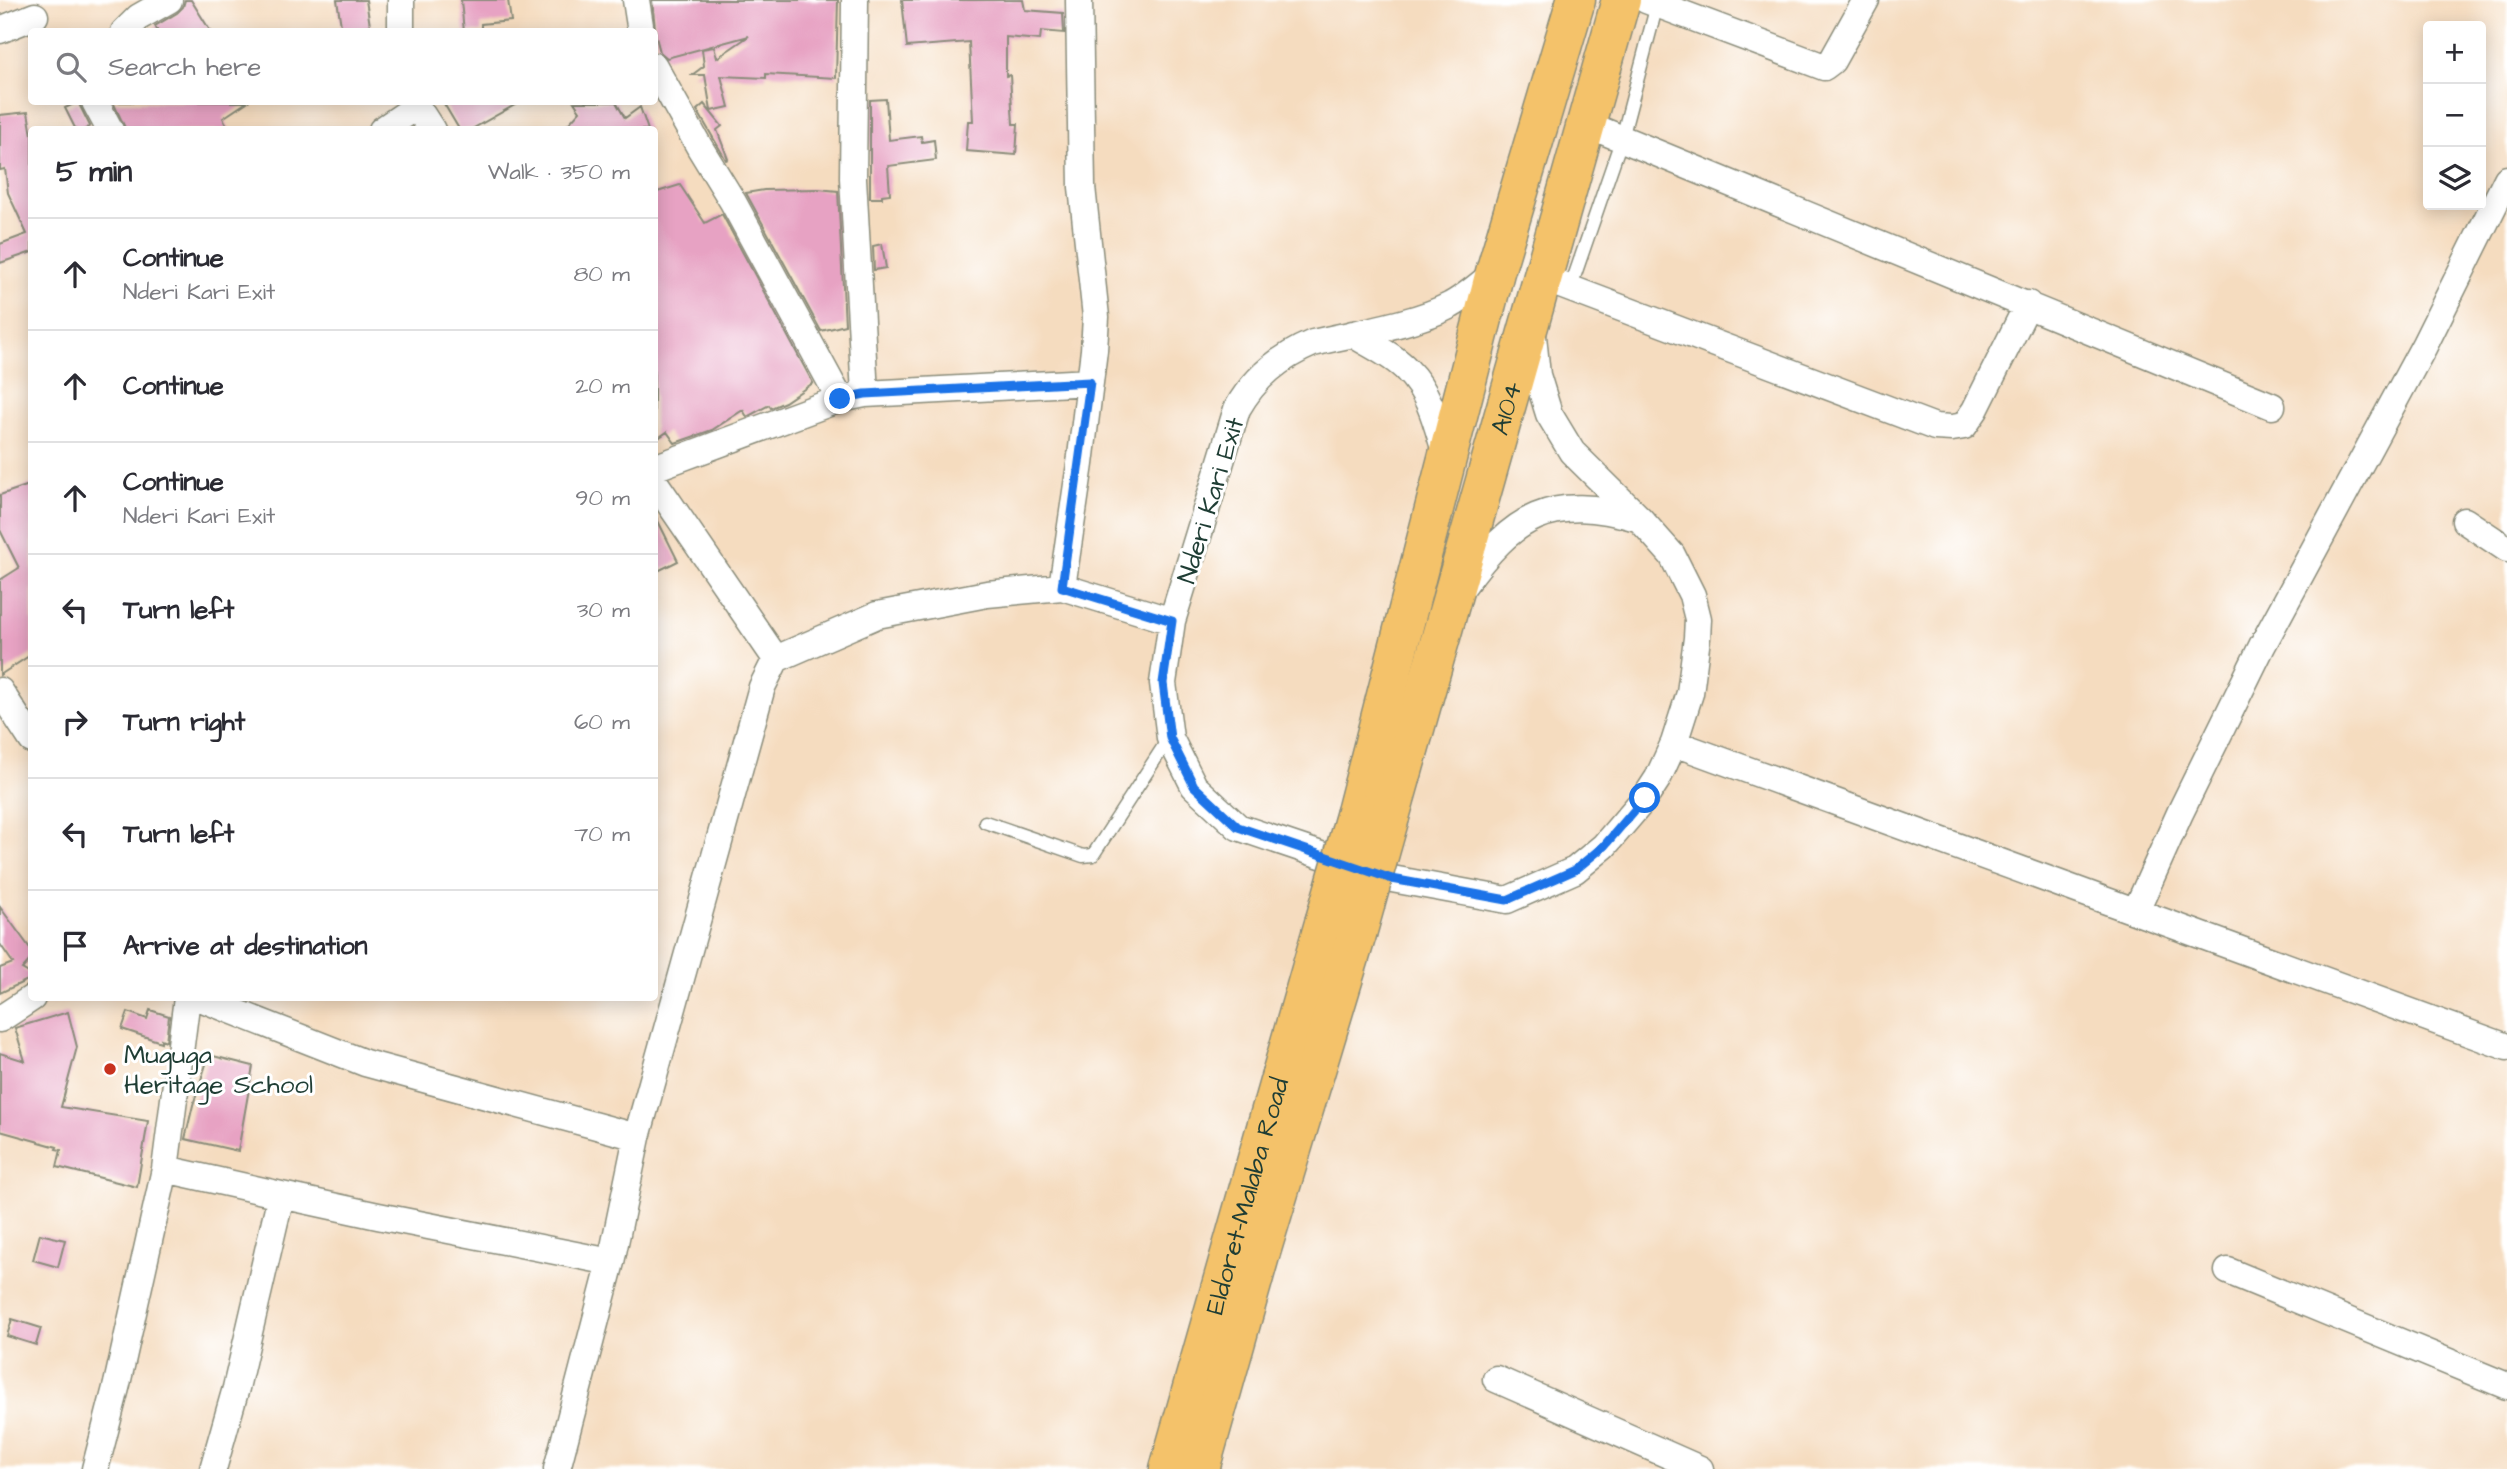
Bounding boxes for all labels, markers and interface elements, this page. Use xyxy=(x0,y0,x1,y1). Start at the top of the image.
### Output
map controls xyxy=(2423,21,2486,210)
button: + xyxy=(2423,21,2486,84)
search box xyxy=(28,28,658,105)
icon: search xyxy=(52,48,90,86)
text: Search here xyxy=(108,49,261,85)
button: − xyxy=(2423,84,2486,147)
button: layers xyxy=(2423,147,2486,210)
text: 5 min xyxy=(56,151,132,193)
text: Walk · 350 m xyxy=(488,156,630,188)
text: Continue xyxy=(123,240,224,276)
icon: ahead xyxy=(56,255,94,293)
text: 80 m xyxy=(573,258,630,290)
text: Nderi Kari Exit xyxy=(123,276,275,308)
icon: ahead xyxy=(56,367,94,405)
text: Continue xyxy=(123,368,224,404)
text: 20 m xyxy=(575,370,630,402)
street label: A104 xyxy=(1482,377,1531,439)
route end xyxy=(824,383,855,414)
street label: Nderi Kari Exit xyxy=(1169,412,1253,588)
text: Continue xyxy=(123,464,224,500)
icon: ahead xyxy=(56,479,94,517)
text: 90 m xyxy=(575,482,630,514)
text: Nderi Kari Exit xyxy=(123,500,275,532)
icon: left xyxy=(56,591,94,629)
text: Turn left xyxy=(123,592,234,628)
text: 30 m xyxy=(577,594,630,626)
icon: right xyxy=(56,703,94,741)
text: Turn right xyxy=(123,704,245,740)
text: 60 m xyxy=(574,706,630,738)
route start xyxy=(1629,782,1660,813)
icon: left xyxy=(56,815,94,853)
text: Turn left xyxy=(123,816,234,852)
text: 70 m xyxy=(574,818,630,850)
icon: arrive xyxy=(56,927,94,965)
text: Arrive at destination xyxy=(123,928,368,964)
place label: Muguga Heritage School xyxy=(124,1037,313,1105)
marker: Muguga Heritage School xyxy=(102,1061,118,1077)
street label: Eldoret-Malaba Road xyxy=(1197,1074,1298,1319)

